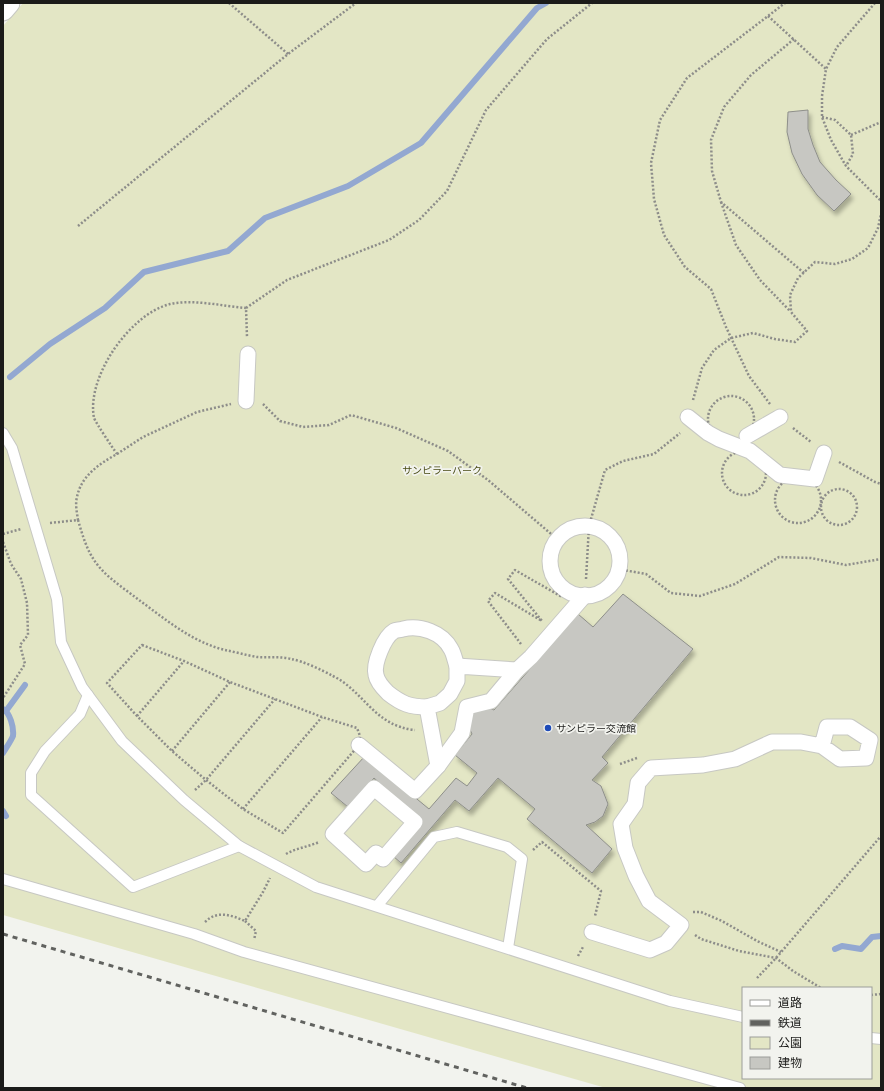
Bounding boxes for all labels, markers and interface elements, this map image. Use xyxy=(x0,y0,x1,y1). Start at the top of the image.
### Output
park label: サンピラーパーク xyxy=(402,464,482,477)
place label: サンピラー交流館 xyxy=(556,722,636,735)
marker: サンピラー交流館 xyxy=(543,723,553,733)
legend xyxy=(742,987,872,1079)
text: 道路 xyxy=(778,995,802,1010)
text: 鉄道 xyxy=(778,1015,802,1030)
text: 公園 xyxy=(778,1035,802,1050)
text: 建物 xyxy=(778,1055,802,1070)

